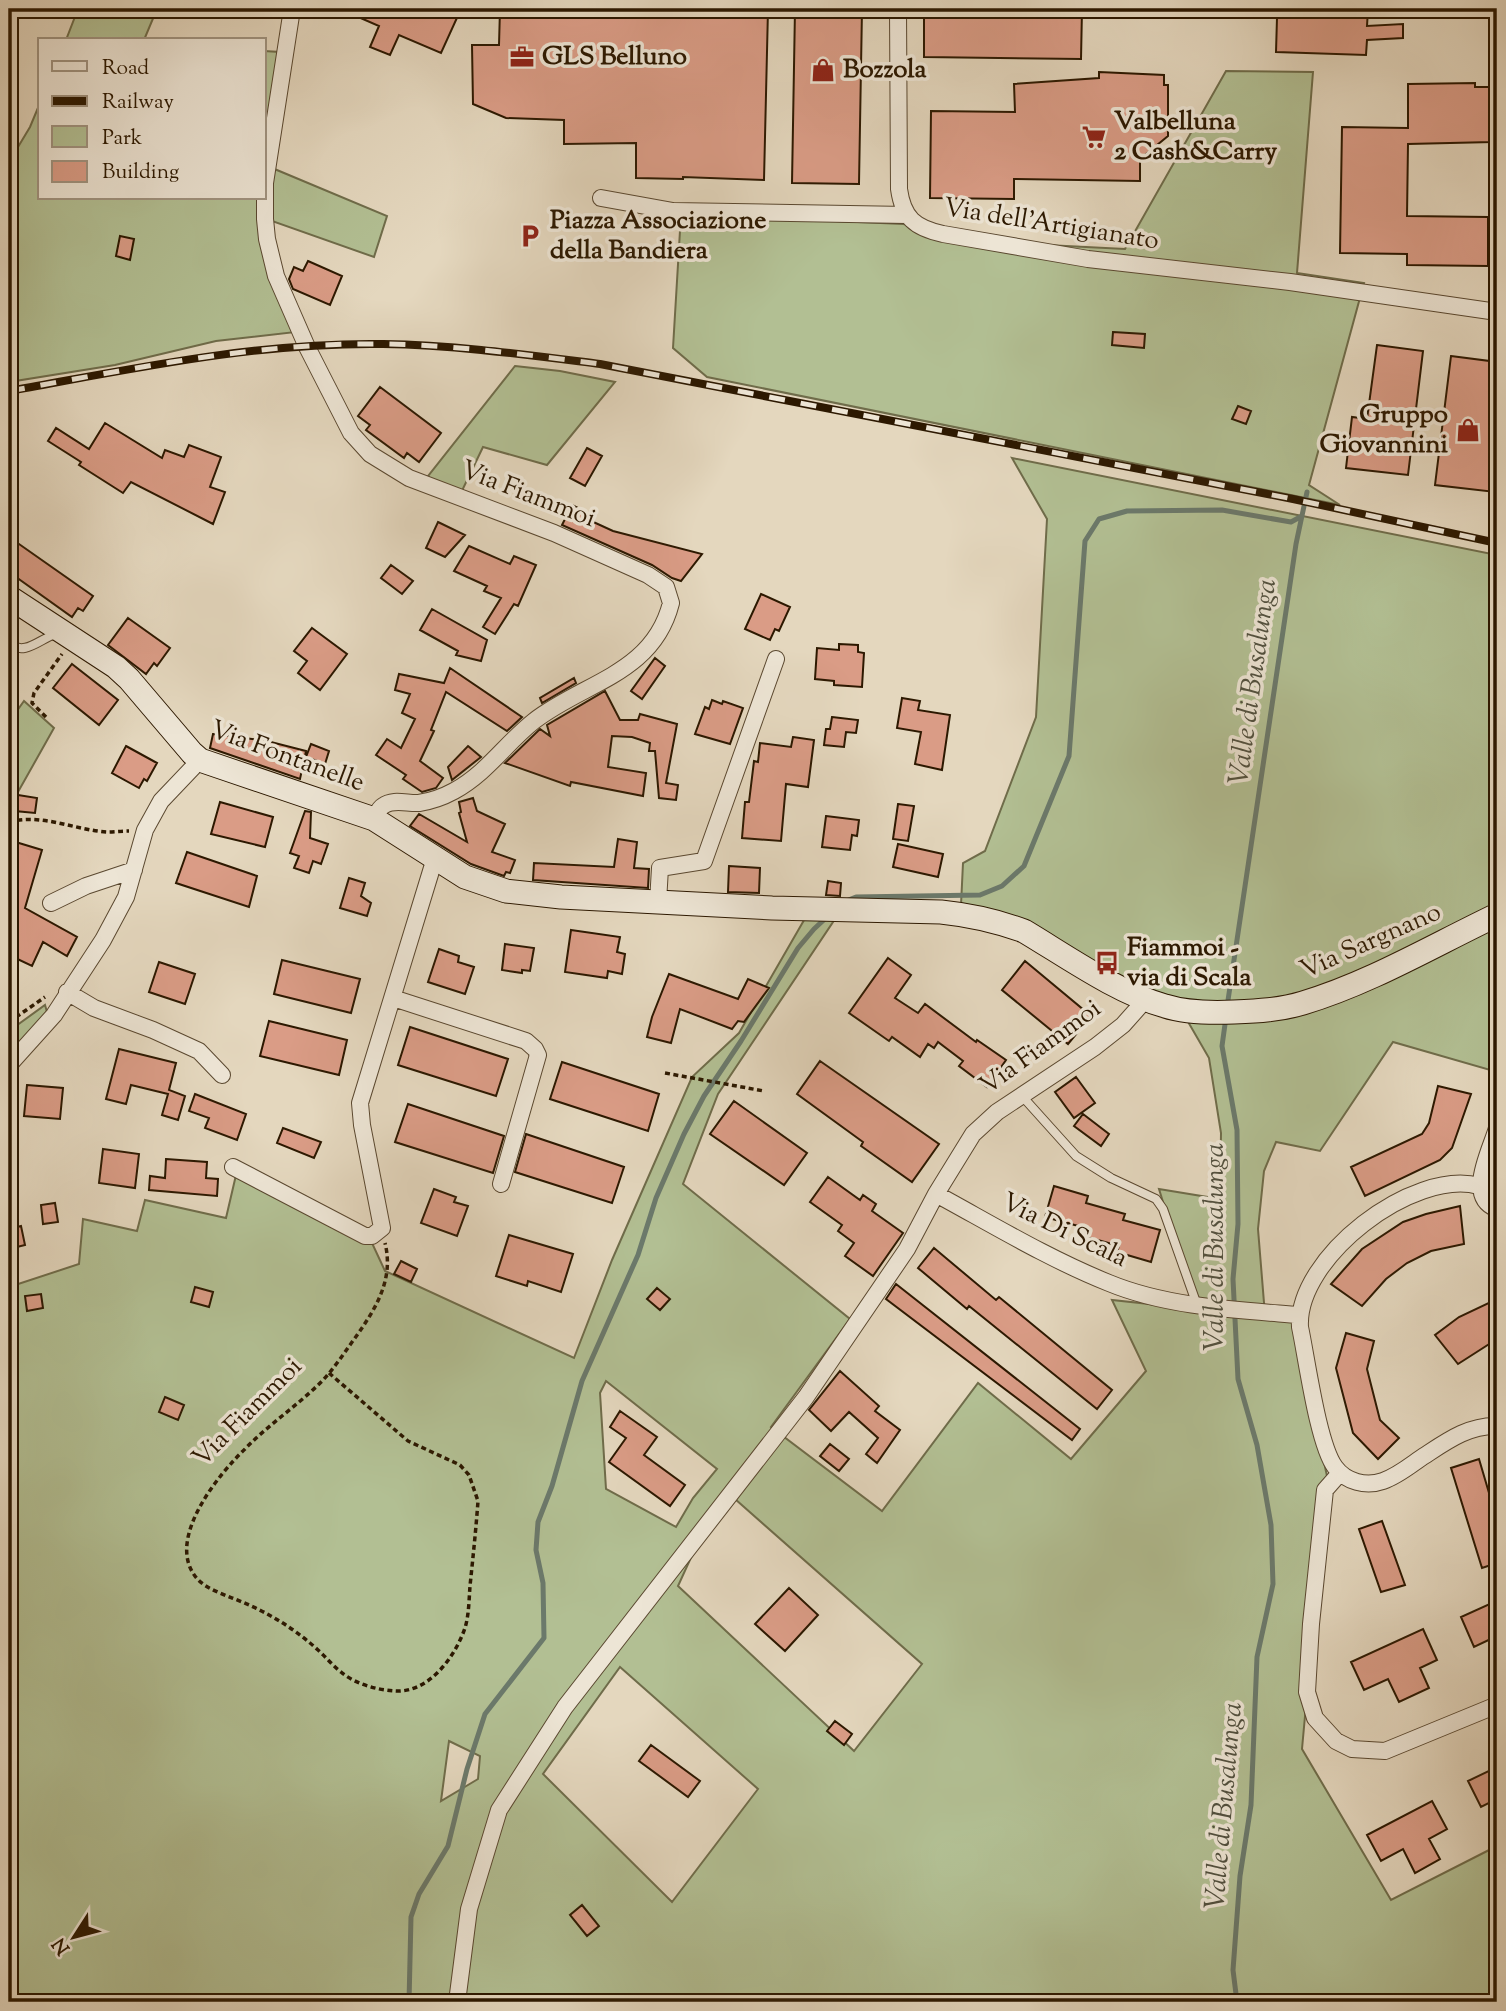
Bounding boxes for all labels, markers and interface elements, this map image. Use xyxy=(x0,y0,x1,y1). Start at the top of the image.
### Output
legend xyxy=(38,38,266,200)
place label: GLS Belluno xyxy=(542,39,687,76)
office icon: GLS Belluno xyxy=(508,43,536,71)
place label: Bozzola xyxy=(843,52,927,89)
text: Road xyxy=(102,54,149,84)
shop icon: Bozzola xyxy=(809,56,837,84)
text: Railway xyxy=(102,88,174,118)
place label: Valbelluna 2 Cash&Carry xyxy=(1114,104,1277,171)
supermarket icon: Valbelluna 2 Cash&Carry xyxy=(1080,123,1108,151)
text: Park xyxy=(102,124,143,154)
text: Building xyxy=(102,158,179,188)
street label: Via dell'Artigianato xyxy=(941,190,1161,260)
place label: Piazza Associazione della Bandiera xyxy=(550,203,766,270)
parking icon: Piazza Associazione della Bandiera xyxy=(516,222,544,250)
place label: Gruppo Giovannini xyxy=(1320,397,1449,464)
shop icon: Gruppo Giovannini xyxy=(1454,416,1482,444)
street label: Via Fiammoi xyxy=(455,452,601,538)
water label: Valle di Busalunga xyxy=(1220,576,1288,788)
street label: Via Fontanelle xyxy=(205,712,369,802)
street label: Via Sargnano xyxy=(1295,894,1447,990)
place label: Fiammoi - via di Scala xyxy=(1127,930,1252,997)
bus stop icon: Fiammoi - via di Scala xyxy=(1093,949,1121,977)
street label: Via Fiammoi xyxy=(973,991,1109,1105)
water label: Valle di Busalunga xyxy=(1196,1143,1236,1351)
street label: Via Di Scala xyxy=(995,1184,1133,1278)
street label: Via Fiammoi xyxy=(185,1350,311,1476)
water label: Valle di Busalunga xyxy=(1196,1701,1254,1911)
north arrow xyxy=(38,1902,108,1972)
text: N xyxy=(47,1931,78,1960)

